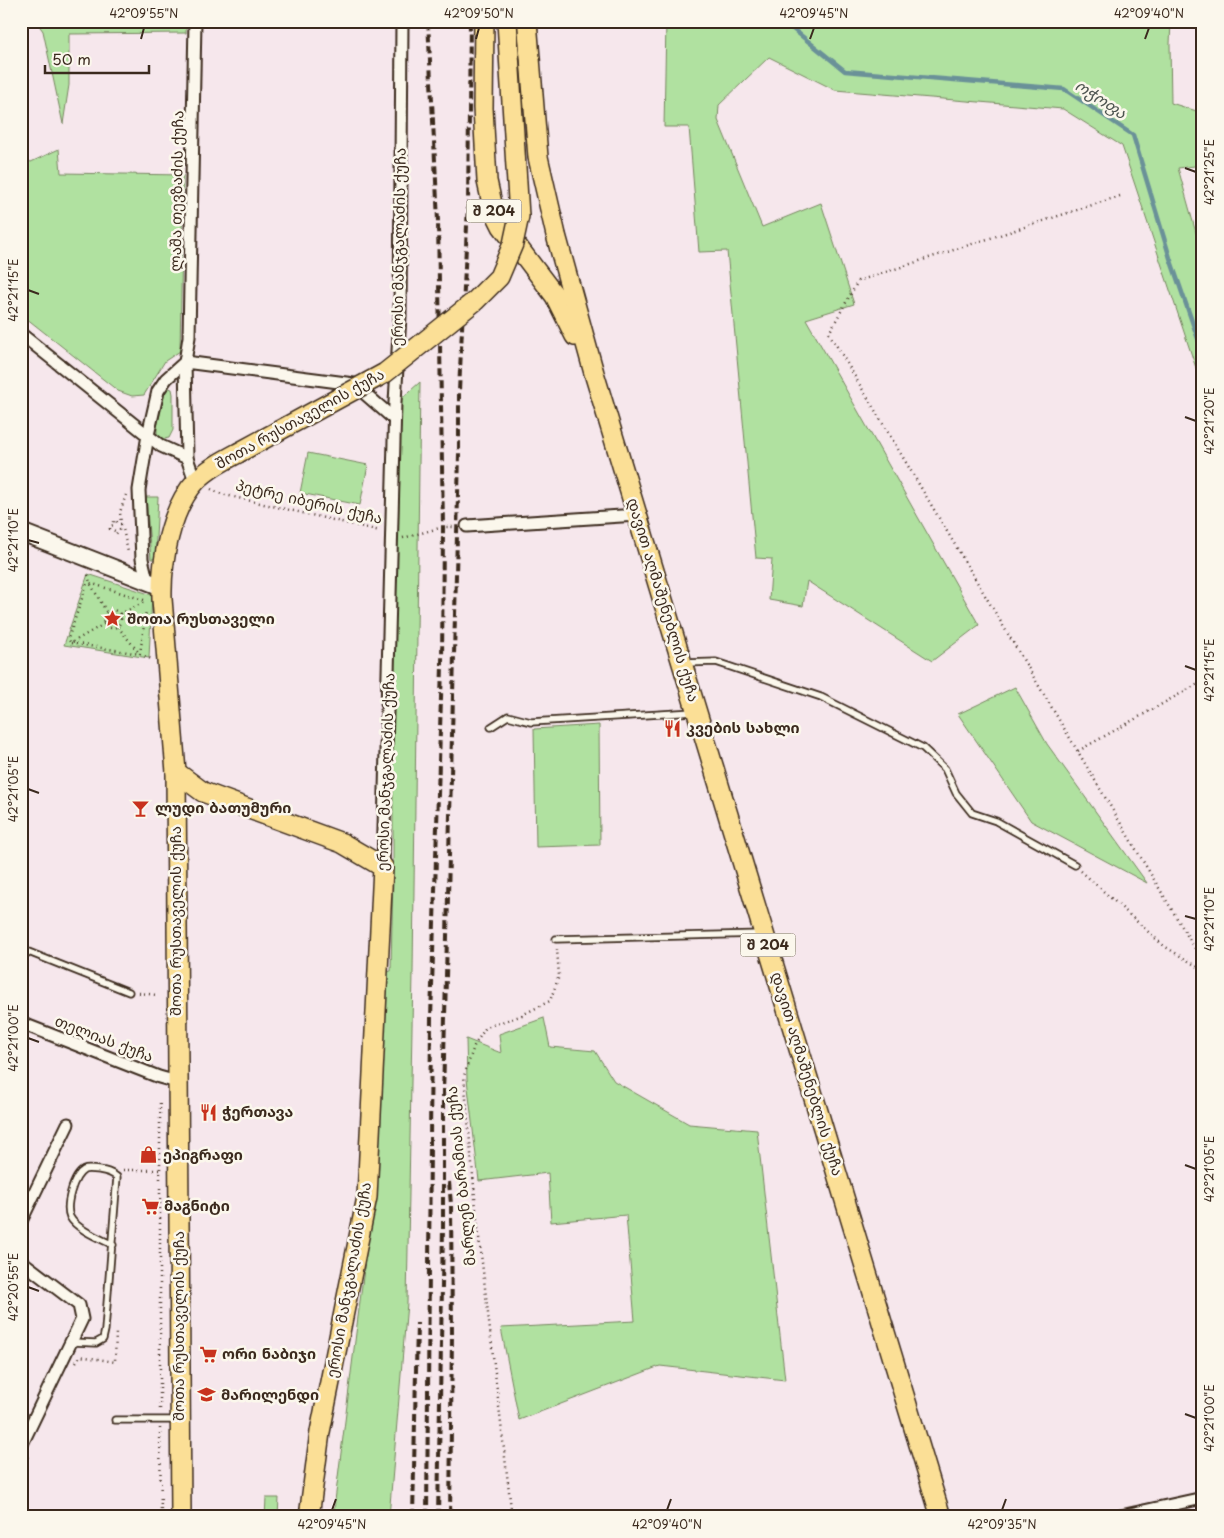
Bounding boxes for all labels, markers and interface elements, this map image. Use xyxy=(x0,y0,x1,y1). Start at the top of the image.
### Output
text: 42°09'55"N xyxy=(110,4,178,22)
text: 42°09'50"N xyxy=(444,4,514,22)
text: 42°09'45"N xyxy=(780,4,848,22)
text: 42°09'40"N xyxy=(1114,4,1184,22)
scale bar xyxy=(45,42,149,74)
text: 50 m xyxy=(52,47,91,70)
water label: ოჭოფა xyxy=(1071,73,1132,124)
street label: ლაშა თევზაძის ქუჩა xyxy=(163,110,188,272)
text: 42°21'25"E xyxy=(1200,139,1218,205)
street label: ეროსი მანჯგალაძის ქუჩა xyxy=(384,148,411,346)
road number: შ 204 xyxy=(466,200,522,222)
text: 42°21'15"E xyxy=(4,258,22,322)
street label: შოთა რუსთაველის ქუჩა xyxy=(211,362,388,474)
text: 42°21'20"E xyxy=(1200,387,1218,455)
street label: პეტრე იბერის ქუჩა xyxy=(234,472,385,529)
street label: დავით აღმაშენებლის ქუჩა xyxy=(622,495,706,704)
text: 42°21'10"E xyxy=(4,508,22,572)
place label: შოთა რუსთაველი xyxy=(127,606,275,629)
place icon: შოთა რუსთაველი xyxy=(103,609,123,629)
text: 42°21'15"E xyxy=(1200,638,1218,702)
street label: ეროსი მანჯგალაძის ქუჩა xyxy=(370,672,399,872)
place label: კვების სახლი xyxy=(686,715,800,738)
restaurant icon: კვების სახლი xyxy=(662,718,682,738)
text: 42°21'05"E xyxy=(4,756,22,822)
place label: ლუდი ბათუმური xyxy=(155,795,291,818)
bar icon: ლუდი ბათუმური xyxy=(131,798,151,818)
street label: შოთა რუსთაველის ქუჩა xyxy=(163,826,186,1016)
text: 42°21'10"E xyxy=(1200,887,1218,951)
road number: შ 204 xyxy=(740,934,796,956)
street label: დავით აღმაშენებლის ქუჩა xyxy=(766,969,850,1178)
text: 42°21'00"E xyxy=(4,1004,22,1072)
street label: თელიას ქუჩა xyxy=(52,1008,157,1067)
street label: მარლენ ბარამიას ქუჩა xyxy=(439,1085,480,1267)
place label: ჭერთავა xyxy=(222,1099,293,1122)
restaurant icon: ჭერთავა xyxy=(198,1102,218,1122)
text: 42°21'05"E xyxy=(1200,1136,1218,1202)
place label: ეპიგრაფი xyxy=(163,1142,243,1165)
shop icon: ეპიგრაფი xyxy=(139,1145,159,1165)
street label: ეროსი მანჯგალაძის ქუჩა xyxy=(319,1180,376,1379)
place label: მაგნიტი xyxy=(164,1193,230,1216)
supermarket icon: მაგნიტი xyxy=(140,1196,160,1216)
street label: შოთა რუსთაველის ქუჩა xyxy=(166,1231,189,1421)
text: 42°20'55"E xyxy=(4,1253,22,1321)
place label: ორი ნაბიჯი xyxy=(222,1341,316,1364)
supermarket icon: ორი ნაბიჯი xyxy=(198,1344,218,1364)
place label: მარილენდი xyxy=(221,1382,319,1405)
text: 42°21'00"E xyxy=(1200,1384,1218,1452)
school or university icon: მარილენდი xyxy=(197,1385,217,1405)
text: 42°09'45"N xyxy=(298,1515,366,1533)
text: 42°09'40"N xyxy=(632,1515,702,1533)
text: 42°09'35"N xyxy=(967,1515,1037,1533)

